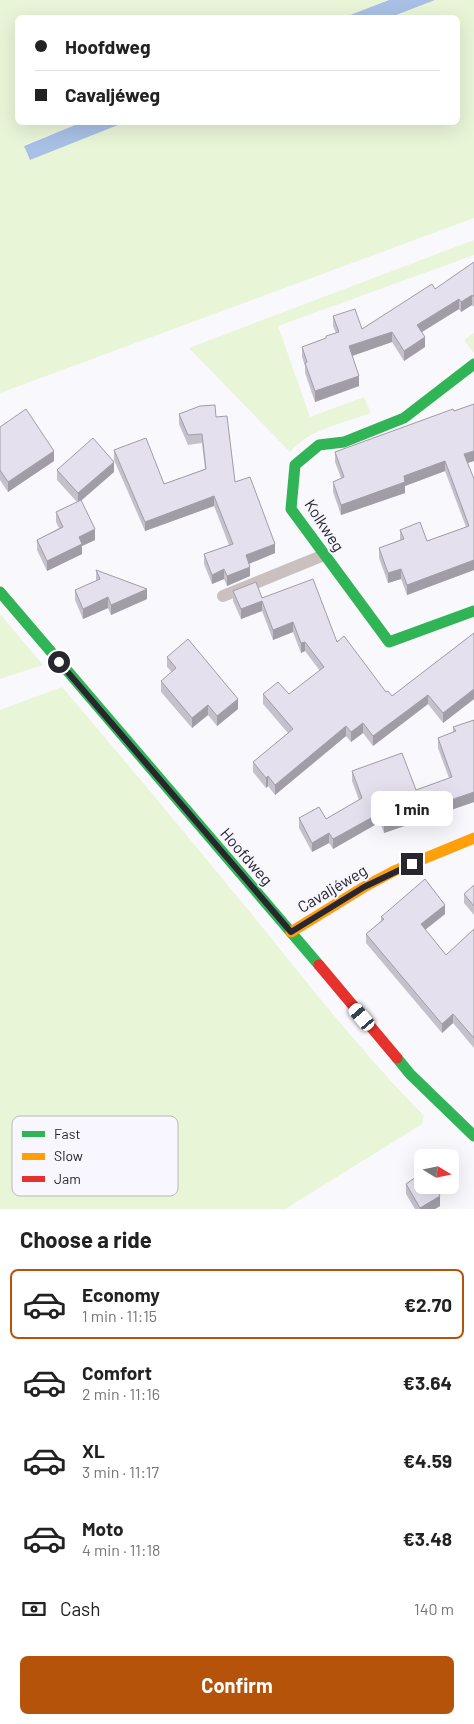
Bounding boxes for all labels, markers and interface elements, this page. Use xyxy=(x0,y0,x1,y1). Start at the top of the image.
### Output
text: Hoofdweg xyxy=(65,35,151,58)
text: Cavaljéweg xyxy=(65,83,160,106)
street label: Kolkweg xyxy=(301,495,349,555)
route start xyxy=(48,651,70,673)
callout: 1 min xyxy=(371,792,453,826)
text: 1 min xyxy=(394,799,430,818)
street label: Hoofdweg xyxy=(217,823,277,889)
route end xyxy=(401,853,423,875)
street label: Cavaljéweg xyxy=(294,860,370,916)
car xyxy=(346,1001,377,1033)
legend xyxy=(12,1116,178,1196)
text: Fast xyxy=(54,1125,80,1142)
text: Slow xyxy=(54,1147,83,1164)
north arrow xyxy=(414,1149,459,1194)
map controls xyxy=(414,1149,459,1194)
text: Jam xyxy=(54,1170,81,1187)
text: Choose a ride xyxy=(20,1226,152,1252)
icon: car xyxy=(22,1282,67,1327)
text: Economy xyxy=(82,1283,160,1306)
text: €2.70 xyxy=(404,1293,452,1316)
text: 1 min · 11:15 xyxy=(82,1306,157,1325)
icon: car xyxy=(22,1360,67,1405)
text: Comfort xyxy=(82,1361,152,1384)
text: €3.64 xyxy=(403,1371,452,1394)
text: 2 min · 11:16 xyxy=(82,1384,160,1403)
icon: car xyxy=(22,1438,67,1483)
text: XL xyxy=(82,1439,105,1462)
text: €4.59 xyxy=(403,1449,452,1472)
text: 3 min · 11:17 xyxy=(82,1462,159,1481)
icon: car xyxy=(22,1516,67,1561)
text: Moto xyxy=(82,1517,124,1540)
text: €3.48 xyxy=(403,1527,452,1550)
text: 4 min · 11:18 xyxy=(82,1540,160,1559)
icon: cash xyxy=(20,1595,48,1623)
text: Cash xyxy=(60,1597,101,1620)
text: 140 m xyxy=(414,1599,454,1618)
button: Confirm xyxy=(20,1656,454,1714)

